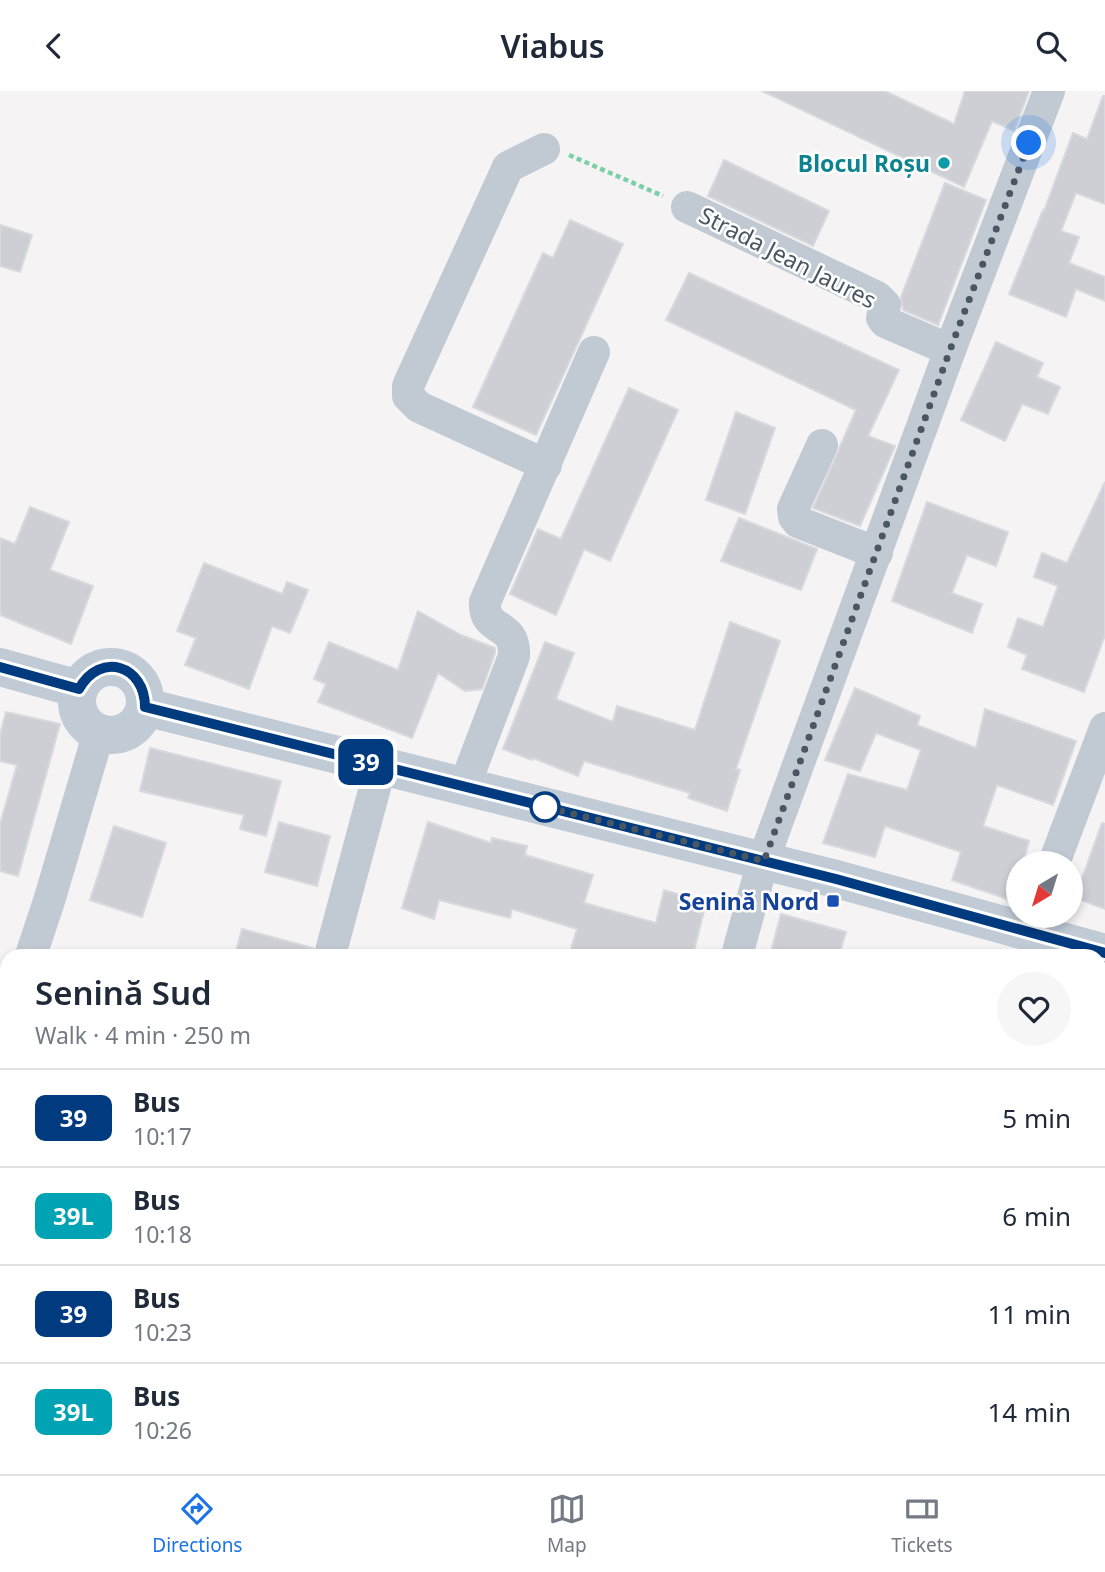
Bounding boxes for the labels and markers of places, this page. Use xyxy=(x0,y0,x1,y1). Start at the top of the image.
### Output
place label: Blocul Roșu xyxy=(798,147,930,179)
marker: Blocul Roșu xyxy=(936,155,952,171)
unlabelled marker xyxy=(530,792,560,822)
place label: Senină Nord xyxy=(679,885,819,917)
marker: Senină Nord xyxy=(825,893,841,909)

